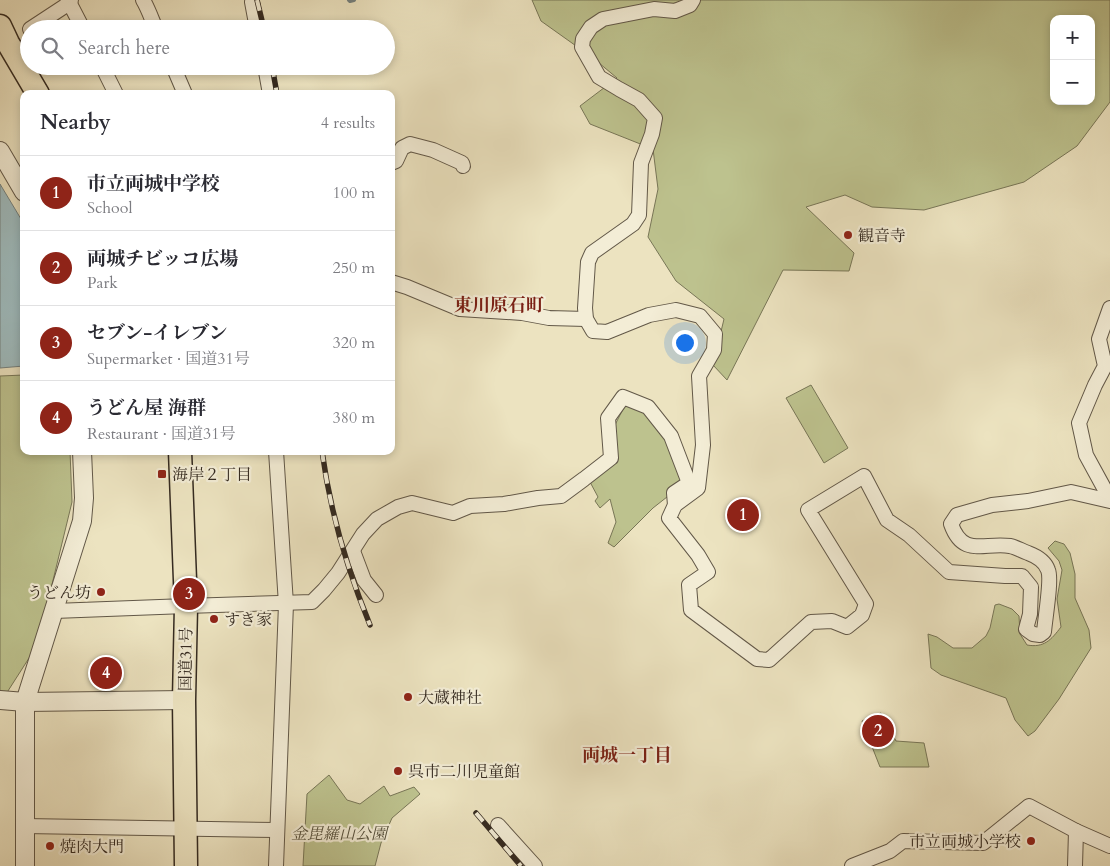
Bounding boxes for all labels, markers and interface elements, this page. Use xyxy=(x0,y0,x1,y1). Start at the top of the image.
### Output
map controls xyxy=(1050,15,1095,105)
button: + xyxy=(1050,15,1095,60)
search box xyxy=(20,20,395,75)
icon: search xyxy=(38,34,66,62)
text: Search here xyxy=(78,35,170,61)
button: − xyxy=(1050,60,1095,105)
text: Nearby xyxy=(40,108,111,137)
text: 4 results xyxy=(321,112,375,134)
text: 市立両城中学校 xyxy=(87,171,220,197)
text: 1 xyxy=(52,182,60,204)
text: 100 m xyxy=(333,182,375,204)
text: School xyxy=(87,197,132,219)
place label: 観音寺 xyxy=(858,225,906,247)
marker: 観音寺 xyxy=(842,229,854,241)
text: 両城チビッコ広場 xyxy=(87,246,238,272)
text: 2 xyxy=(52,257,60,279)
text: 250 m xyxy=(333,257,375,279)
text: Park xyxy=(87,272,118,294)
district label: 東川原石町 xyxy=(454,293,544,318)
text: セブン-イレブン xyxy=(87,320,228,346)
your location xyxy=(672,330,698,356)
text: 3 xyxy=(52,332,60,354)
text: 320 m xyxy=(333,332,375,354)
text: Supermarket · 国道31号 xyxy=(87,348,250,370)
text: うどん屋 海群 xyxy=(87,395,206,421)
text: 4 xyxy=(52,407,60,429)
text: 380 m xyxy=(333,407,375,429)
text: Restaurant · 国道31号 xyxy=(87,423,235,445)
place label: 海岸２丁目 xyxy=(172,464,252,486)
marker: 海岸２丁目 xyxy=(156,468,168,480)
pin: 1 xyxy=(727,496,759,534)
pin: 3 xyxy=(173,575,205,613)
place label: うどん坊 xyxy=(27,582,91,604)
marker: うどん坊 xyxy=(95,586,107,598)
place label: すき家 xyxy=(224,609,272,631)
marker: すき家 xyxy=(208,613,220,625)
street label: 国道31号 xyxy=(174,627,198,691)
pin: 4 xyxy=(90,654,122,692)
place label: 大蔵神社 xyxy=(418,687,482,709)
marker: 大蔵神社 xyxy=(402,691,414,703)
pin: 2 xyxy=(862,712,894,750)
district label: 両城一丁目 xyxy=(582,743,672,768)
place label: 呉市二川児童館 xyxy=(408,761,520,783)
marker: 呉市二川児童館 xyxy=(392,765,404,777)
park label: 金毘羅山公園 xyxy=(291,823,390,845)
place label: 市立両城小学校 xyxy=(909,831,1021,853)
marker: 市立両城小学校 xyxy=(1025,835,1037,847)
place label: 焼肉大門 xyxy=(60,836,124,858)
marker: 焼肉大門 xyxy=(44,840,56,852)

